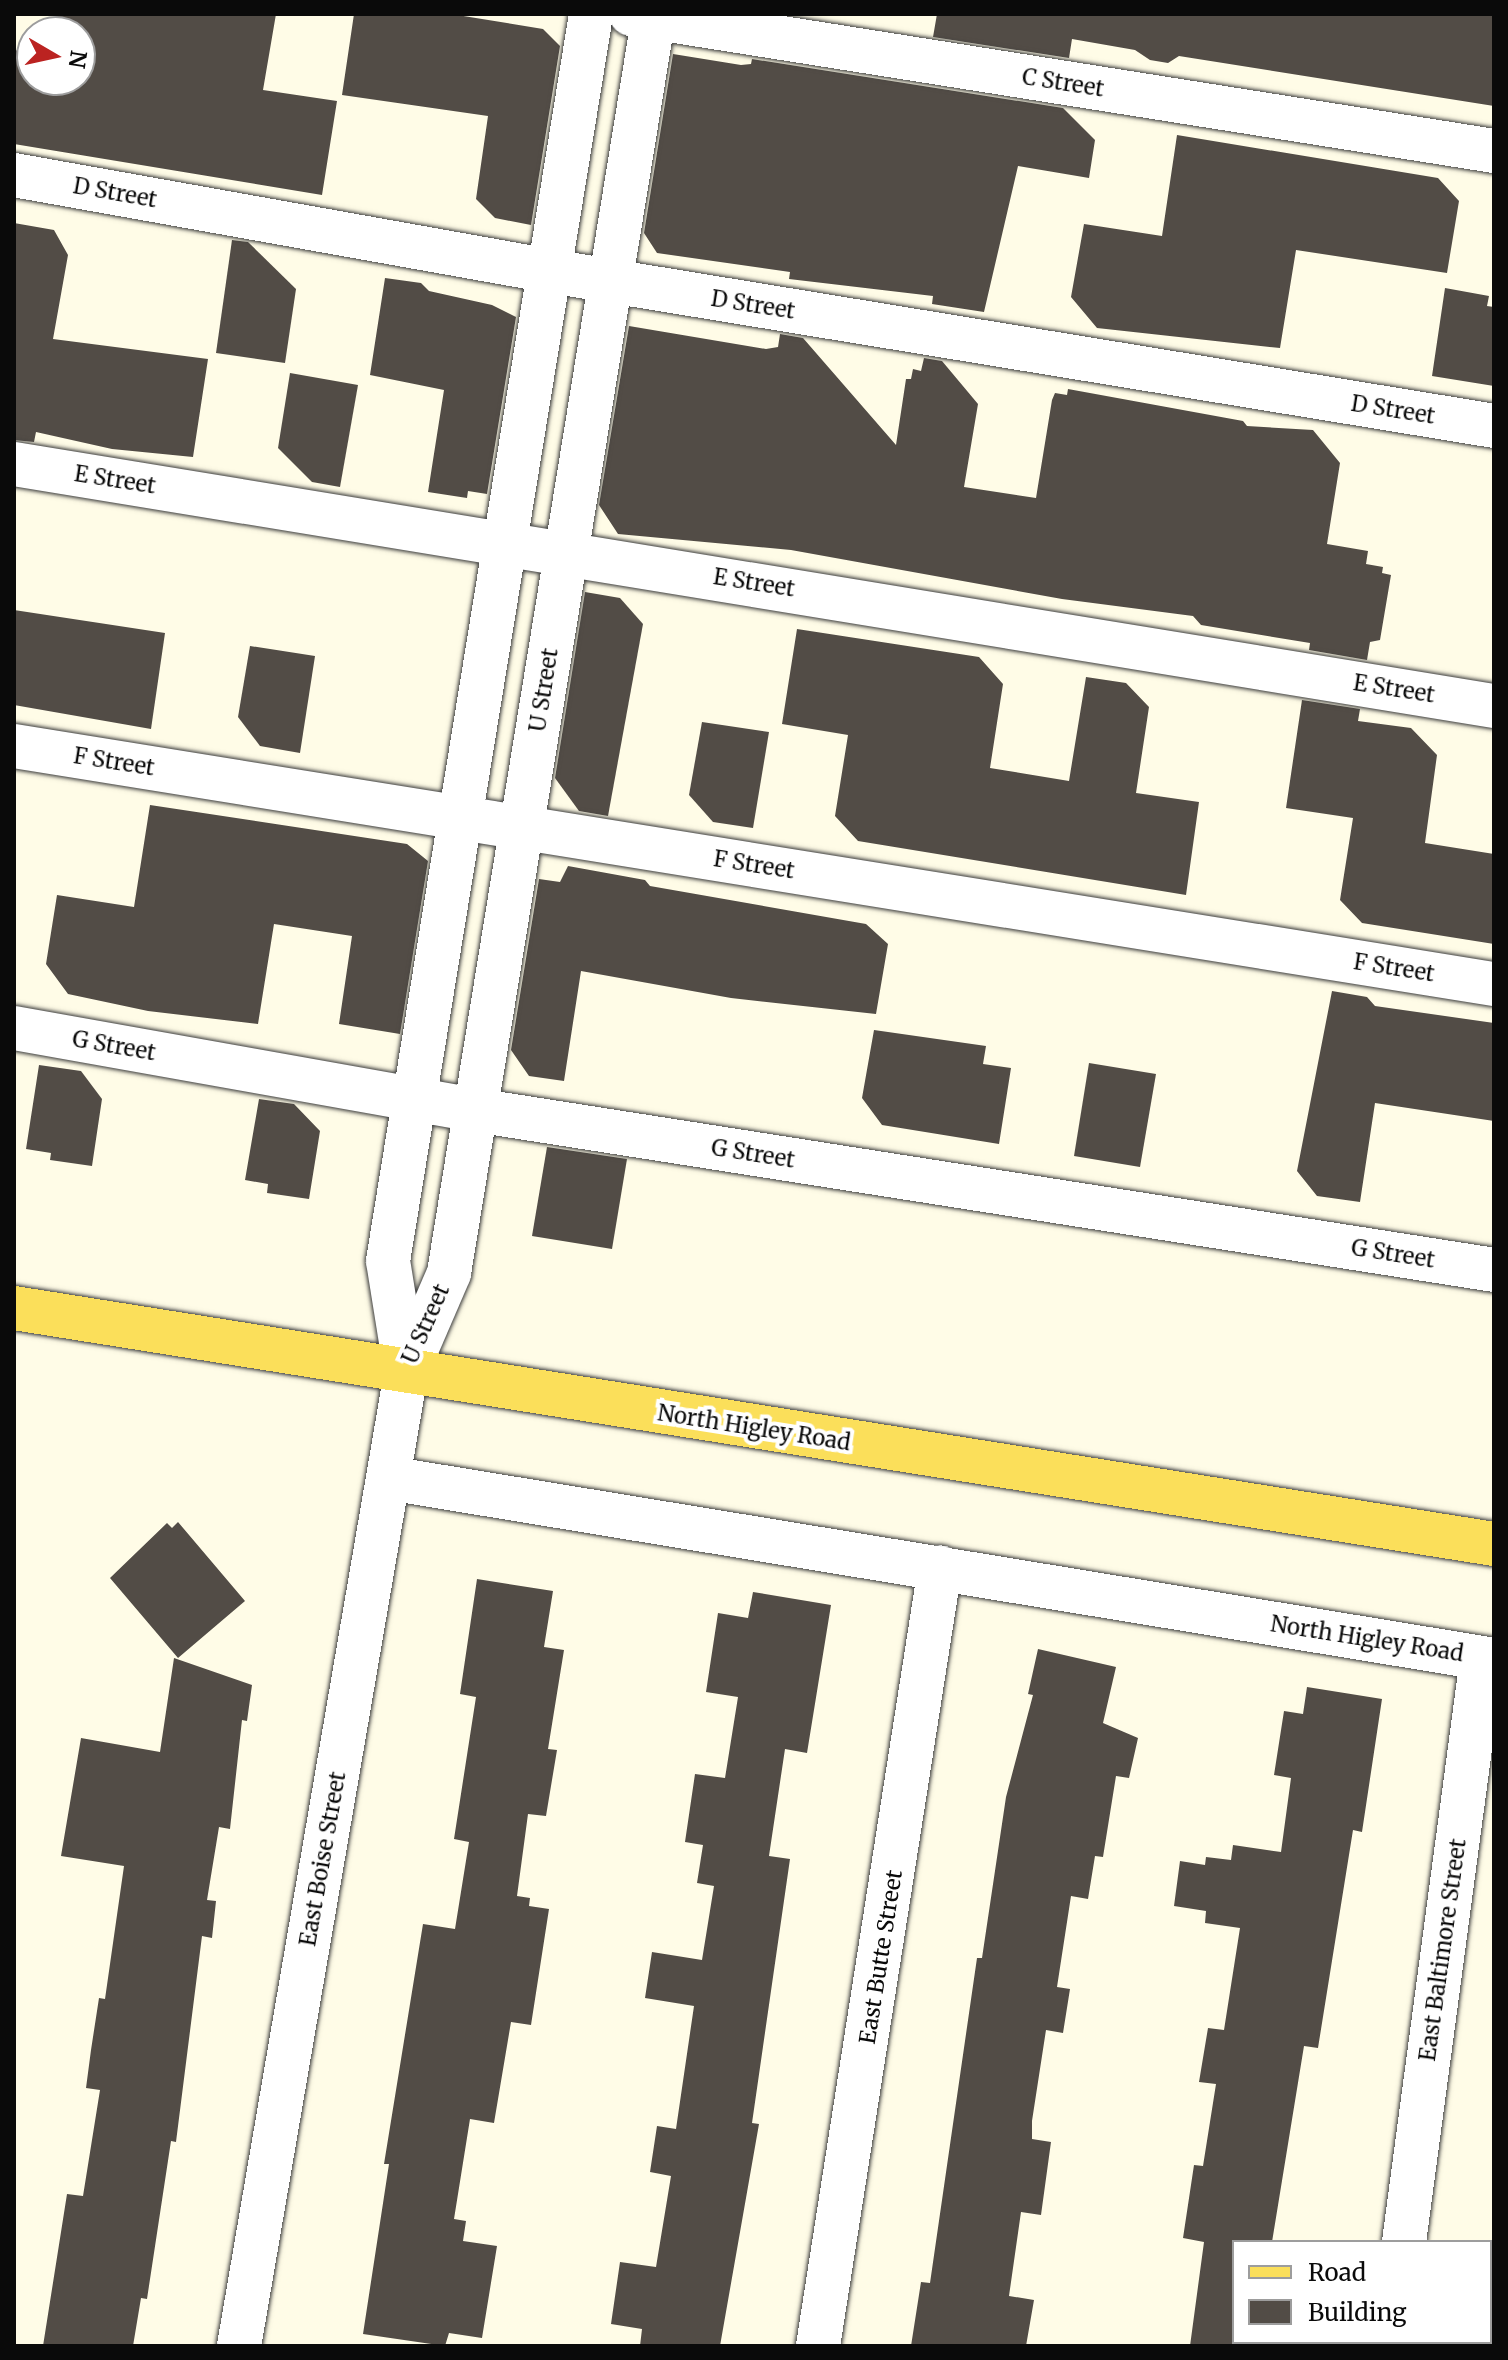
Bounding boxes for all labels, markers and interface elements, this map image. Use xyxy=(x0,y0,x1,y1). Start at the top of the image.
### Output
north arrow xyxy=(16,16,96,96)
text: N xyxy=(63,49,93,70)
street label: C Street xyxy=(1020,64,1106,102)
street label: D Street xyxy=(71,173,159,213)
street label: D Street xyxy=(709,285,797,325)
street label: D Street xyxy=(1349,390,1437,430)
street label: E Street xyxy=(72,461,158,499)
street label: E Street xyxy=(711,564,797,602)
street label: U Street xyxy=(524,646,564,734)
street label: E Street xyxy=(1351,670,1437,708)
street label: F Street xyxy=(72,743,156,781)
street label: F Street xyxy=(712,846,796,884)
street label: F Street xyxy=(1352,949,1436,987)
street label: G Street xyxy=(70,1026,158,1066)
street label: G Street xyxy=(709,1134,797,1174)
street label: G Street xyxy=(1349,1234,1437,1274)
street label: U Street xyxy=(397,1280,455,1368)
street label: North Higley Road xyxy=(656,1400,852,1456)
street label: North Higley Road xyxy=(1269,1611,1465,1667)
street label: East Boise Street xyxy=(295,1770,351,1948)
street label: East Baltimore Street xyxy=(1414,1837,1472,2063)
street label: East Butte Street xyxy=(854,1868,908,2046)
legend xyxy=(1232,2240,1492,2344)
text: Road xyxy=(1308,2257,1366,2288)
text: Building xyxy=(1308,2297,1407,2328)

